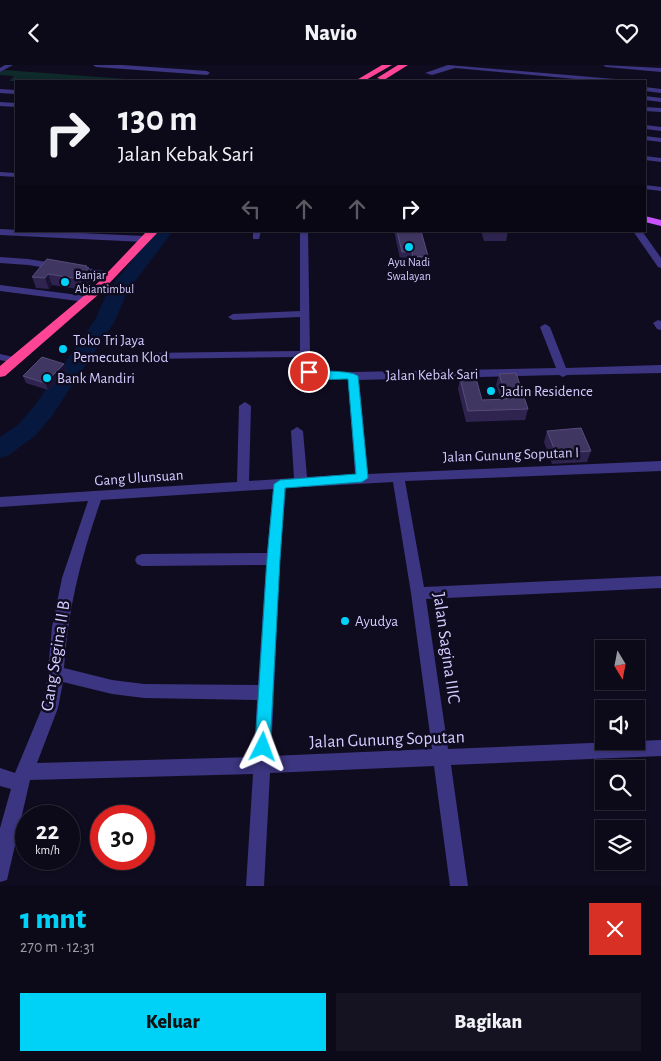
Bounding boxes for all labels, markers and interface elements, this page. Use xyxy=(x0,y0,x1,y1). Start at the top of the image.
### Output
icon: back xyxy=(20,19,48,47)
icon: heart xyxy=(613,19,641,47)
text: Navio xyxy=(304,22,357,44)
icon: right xyxy=(35,100,100,165)
text: 130 m xyxy=(118,102,197,137)
text: Jalan Kebak Sari xyxy=(118,143,254,165)
icon: left xyxy=(237,195,265,223)
icon: ahead xyxy=(290,195,318,223)
icon: ahead xyxy=(343,195,371,223)
icon: right xyxy=(396,195,424,223)
marker: Ayu Nadi Swalayan xyxy=(403,241,415,253)
place label: Ayu Nadi Swalayan xyxy=(387,256,431,283)
place label: Banjar Abiantimbul xyxy=(75,269,134,295)
marker: Banjar Abiantimbul xyxy=(59,276,71,288)
place label: Toko Tri Jaya Pemecutan Klod xyxy=(73,333,168,365)
marker: Toko Tri Jaya Pemecutan Klod xyxy=(57,343,69,355)
pin xyxy=(288,351,330,393)
icon: arrive xyxy=(295,358,323,386)
street label: Jalan Kebak Sari xyxy=(386,367,478,383)
place label: Bank Mandiri xyxy=(57,371,135,386)
marker: Bank Mandiri xyxy=(41,372,53,384)
place label: Jadin Residence xyxy=(501,384,593,399)
marker: Jadin Residence xyxy=(485,385,497,397)
street label: Jalan Gunung Soputan I xyxy=(443,445,579,465)
street label: Gang Ulunsuan xyxy=(94,467,184,489)
street label: Jalan Sagina IIIC xyxy=(429,591,463,705)
street label: Gang Segina II B xyxy=(38,599,74,713)
place label: Ayudya xyxy=(355,614,398,629)
marker: Ayudya xyxy=(339,615,351,627)
north arrow xyxy=(595,640,645,690)
map controls xyxy=(595,640,645,870)
button: sound xyxy=(595,700,645,750)
position arrow xyxy=(236,720,288,772)
street label: Jalan Gunung Soputan xyxy=(309,728,465,752)
button: search xyxy=(595,760,645,810)
speed limit sign: 30 xyxy=(90,805,155,870)
text: 22 xyxy=(36,819,59,844)
button: layers xyxy=(595,820,645,870)
text: km/h xyxy=(35,844,60,856)
button: close xyxy=(589,903,641,955)
text: 1 mnt xyxy=(20,904,86,934)
text: 270 m · 12:31 xyxy=(20,939,95,955)
button: Keluar xyxy=(20,993,326,1051)
button: Bagikan xyxy=(336,993,641,1051)

